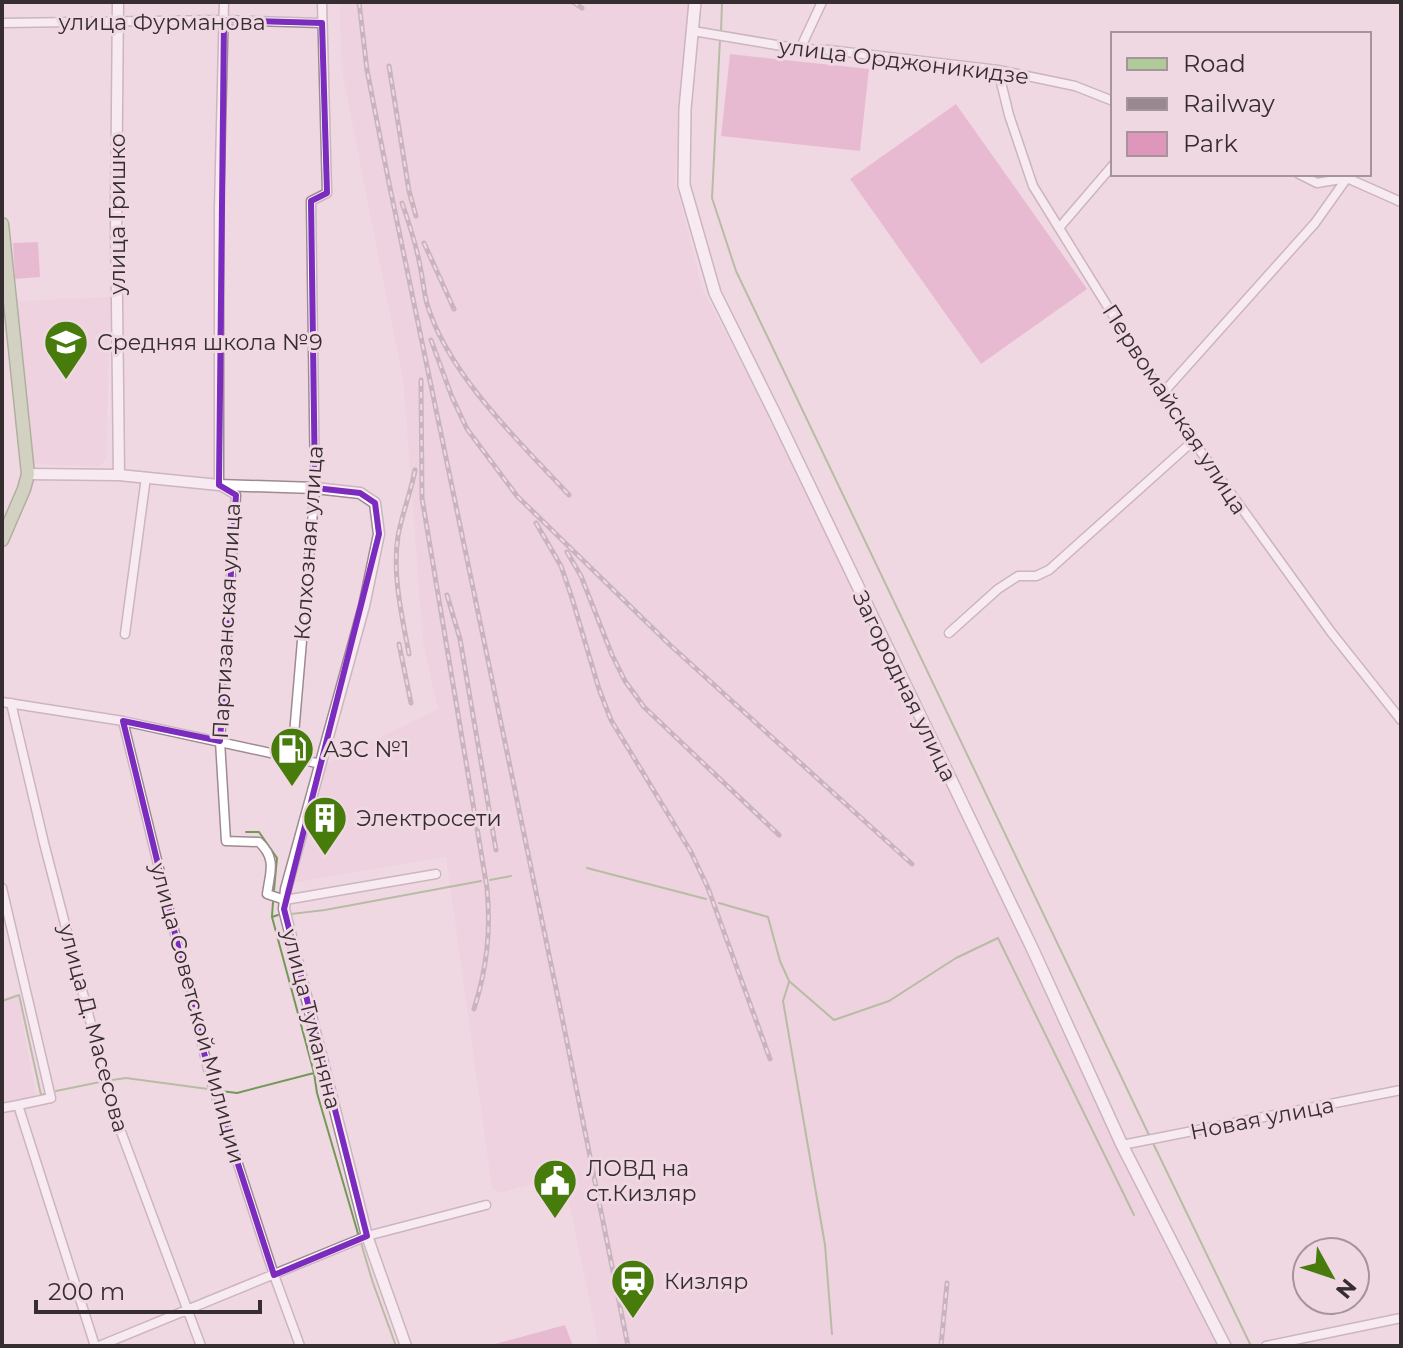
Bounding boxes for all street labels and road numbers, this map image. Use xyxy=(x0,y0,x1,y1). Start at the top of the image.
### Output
street label: улица Фурманова xyxy=(57,9,266,36)
street label: улица Орджоникидзе xyxy=(776,33,1031,90)
street label: улица Гришко xyxy=(104,133,131,296)
street label: Первомайская улица xyxy=(1097,299,1253,519)
street label: Колхозная улица xyxy=(288,445,329,641)
street label: Партизанская улица xyxy=(207,502,246,740)
street label: Загородная улица xyxy=(847,586,963,786)
street label: улица Советской Милиции xyxy=(144,859,251,1167)
street label: улица Д. Масесова xyxy=(52,920,134,1135)
street label: улица Туманяна xyxy=(276,925,347,1112)
street label: Новая улица xyxy=(1188,1091,1336,1146)

